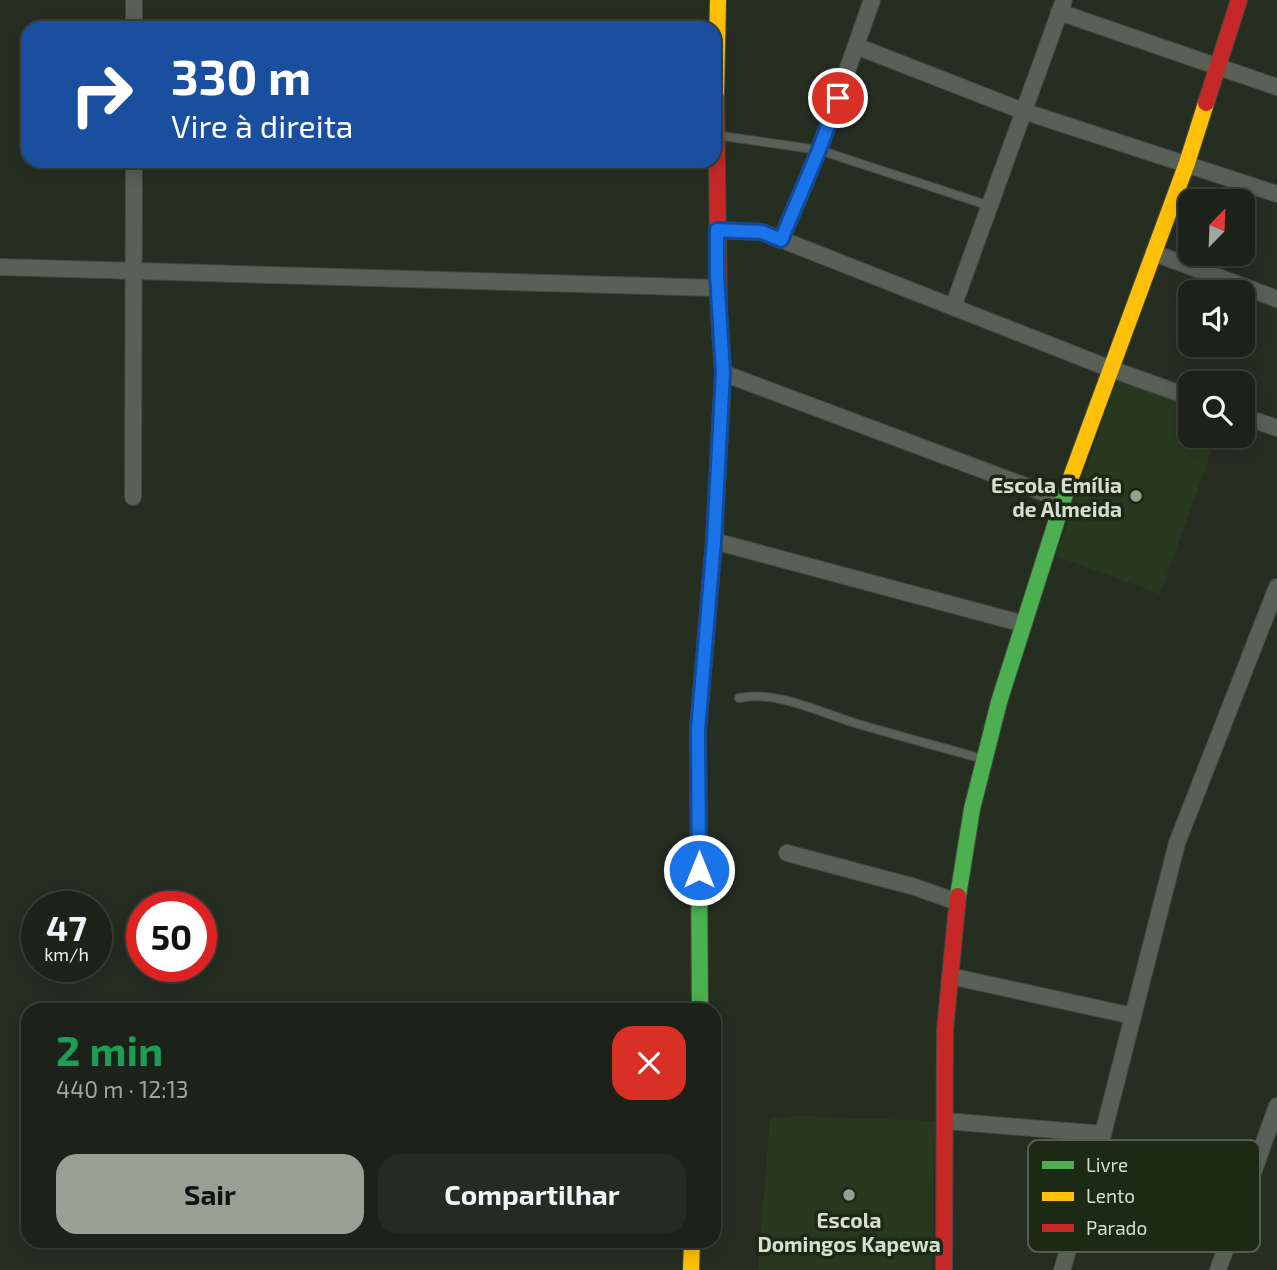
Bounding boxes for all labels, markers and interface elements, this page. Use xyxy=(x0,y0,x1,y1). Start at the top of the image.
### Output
text: 330 m xyxy=(171,46,311,105)
icon: right xyxy=(56,49,147,140)
pin xyxy=(808,68,868,128)
icon: arrive xyxy=(819,79,857,117)
text: Vire à direita xyxy=(171,106,353,144)
north arrow xyxy=(1178,189,1255,266)
map controls xyxy=(1178,189,1255,448)
button: sound xyxy=(1178,280,1255,357)
button: search xyxy=(1178,371,1255,448)
place label: Escola Emília de Almeida xyxy=(991,472,1122,521)
marker: Escola Emília de Almeida xyxy=(1128,488,1144,504)
position arrow xyxy=(662,833,736,907)
speed limit sign: 50 xyxy=(126,891,217,982)
text: 47 xyxy=(46,906,87,948)
text: km/h xyxy=(44,943,89,965)
text: 2 min xyxy=(56,1024,163,1074)
button: close xyxy=(612,1026,686,1100)
text: 440 m · 12:13 xyxy=(56,1075,189,1103)
legend xyxy=(1028,1140,1260,1252)
text: Livre xyxy=(1086,1153,1128,1176)
button: Sair xyxy=(56,1154,364,1234)
button: Compartilhar xyxy=(378,1154,686,1234)
text: Lento xyxy=(1086,1184,1135,1207)
marker: Escola Domingos Kapewa xyxy=(841,1187,857,1203)
place label: Escola Domingos Kapewa xyxy=(757,1207,941,1256)
text: Parado xyxy=(1086,1216,1147,1239)

